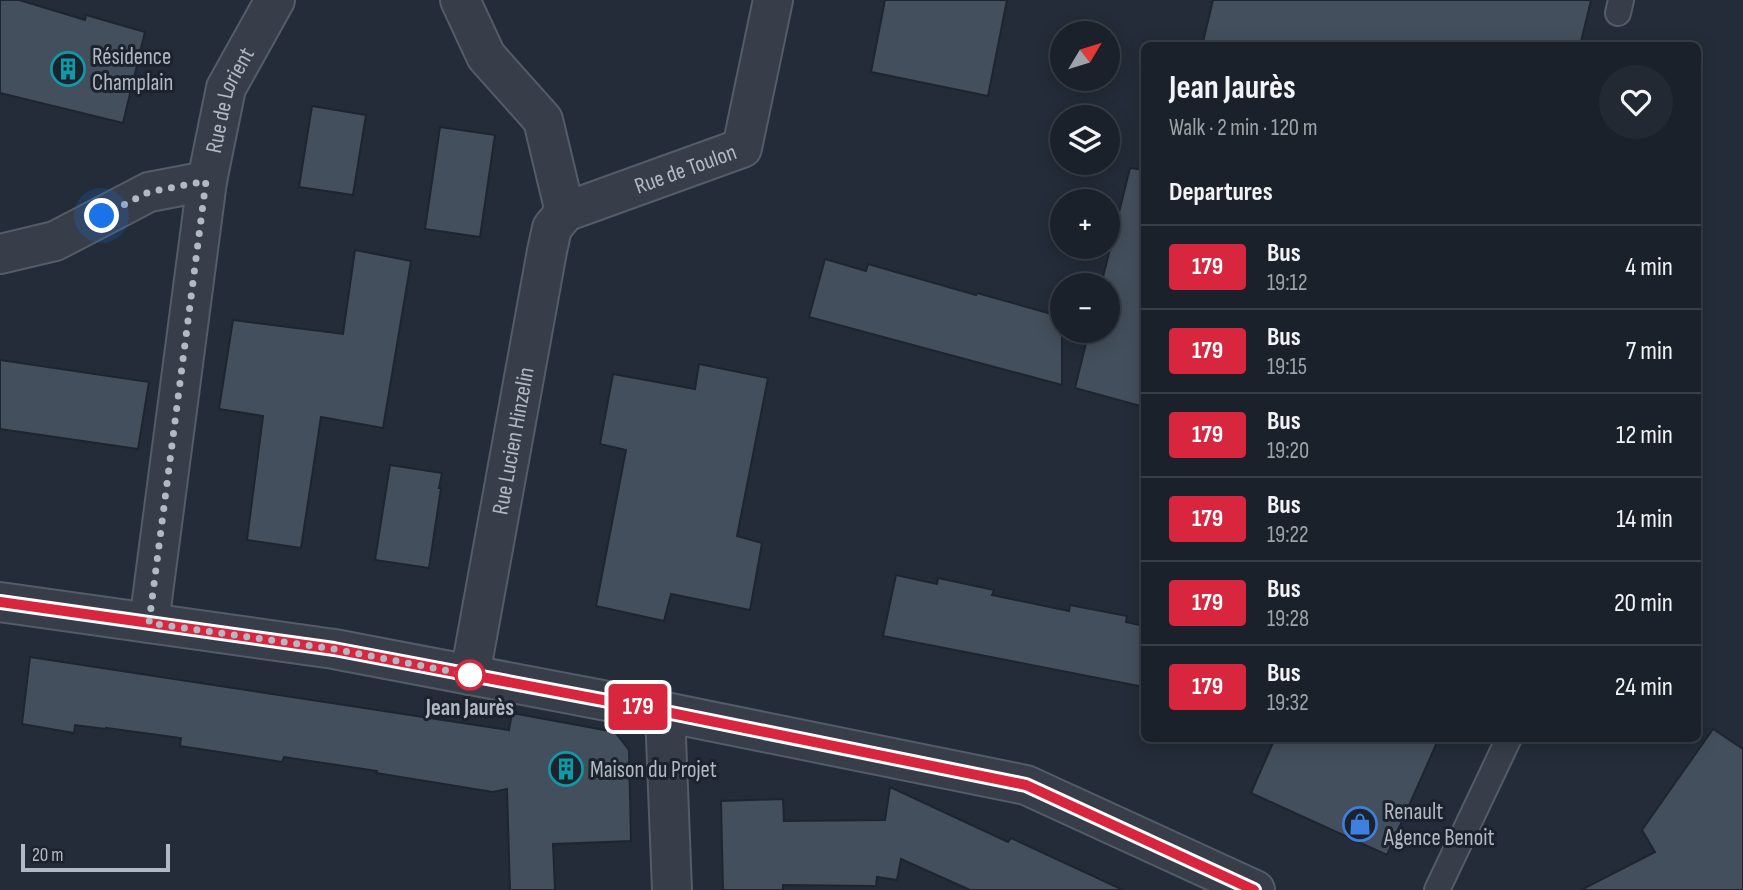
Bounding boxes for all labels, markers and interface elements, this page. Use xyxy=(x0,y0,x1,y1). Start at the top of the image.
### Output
north arrow xyxy=(1050,21,1120,91)
map controls xyxy=(1050,21,1120,343)
place label: Résidence Champlain xyxy=(92,43,173,97)
street label: Rue de Lorient xyxy=(200,43,261,156)
building icon: Résidence Champlain xyxy=(49,50,87,88)
button: heart xyxy=(1599,65,1673,139)
text: Jean Jaurès xyxy=(1169,68,1296,108)
button: layers xyxy=(1050,105,1120,175)
text: Walk · 2 min · 120 m xyxy=(1169,114,1318,142)
street label: Rue de Toulon xyxy=(631,138,740,201)
text: Departures xyxy=(1169,177,1273,208)
button: + xyxy=(1050,189,1120,259)
your location xyxy=(84,198,119,233)
text: Bus xyxy=(1267,238,1301,269)
text: 179 xyxy=(1192,252,1223,281)
text: 4 min xyxy=(1625,252,1673,283)
text: 19:12 xyxy=(1267,269,1307,297)
button: − xyxy=(1050,273,1120,343)
text: Bus xyxy=(1267,322,1301,353)
text: 179 xyxy=(1192,336,1223,365)
text: 7 min xyxy=(1626,336,1673,367)
text: 19:15 xyxy=(1267,353,1307,381)
street label: Rue Lucien Hinzelin xyxy=(486,365,541,517)
text: Bus xyxy=(1267,406,1301,437)
text: 179 xyxy=(1192,420,1223,449)
text: 12 min xyxy=(1616,420,1673,451)
text: 19:20 xyxy=(1267,437,1309,465)
text: Bus xyxy=(1267,490,1301,521)
text: 179 xyxy=(1192,504,1223,533)
text: 14 min xyxy=(1616,504,1673,535)
text: 19:22 xyxy=(1267,521,1309,549)
text: Bus xyxy=(1267,574,1301,605)
text: 179 xyxy=(1192,588,1223,617)
text: 20 min xyxy=(1614,588,1673,619)
text: 19:28 xyxy=(1267,605,1309,633)
text: Bus xyxy=(1267,658,1301,689)
marker: Jean Jaurès xyxy=(455,660,485,690)
text: 179 xyxy=(1192,672,1223,701)
text: 24 min xyxy=(1615,672,1673,703)
line badge: 179 xyxy=(598,684,678,730)
text: 19:32 xyxy=(1267,689,1309,717)
text: 179 xyxy=(622,692,654,721)
place label: Jean Jaurès xyxy=(425,694,514,722)
building icon: Maison du Projet xyxy=(547,750,585,788)
place label: Maison du Projet xyxy=(590,756,717,784)
place label: Renault Agence Benoit xyxy=(1383,798,1495,852)
shop icon: Renault Agence Benoit xyxy=(1341,805,1379,843)
scale bar xyxy=(21,841,170,873)
text: 20 m xyxy=(32,844,64,867)

